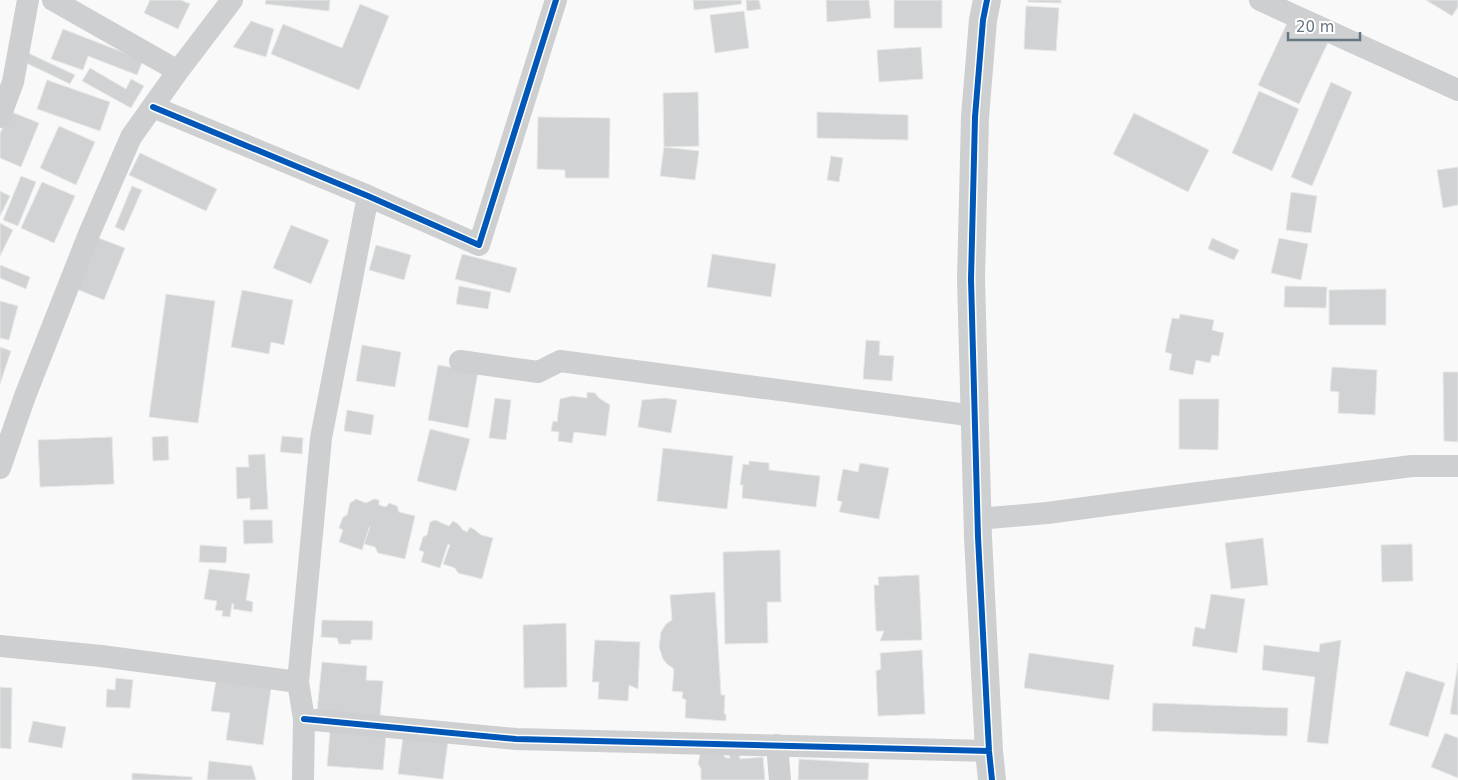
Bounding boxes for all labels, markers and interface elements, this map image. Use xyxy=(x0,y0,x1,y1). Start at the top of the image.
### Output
scale bar xyxy=(1288,10,1360,42)
text: 20 m xyxy=(1296,18,1334,36)

